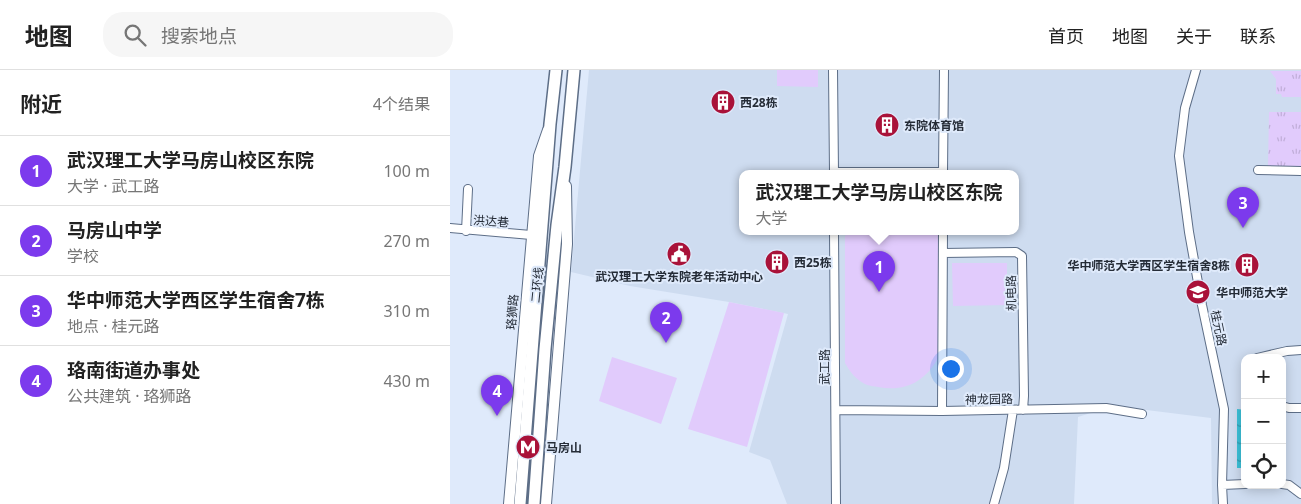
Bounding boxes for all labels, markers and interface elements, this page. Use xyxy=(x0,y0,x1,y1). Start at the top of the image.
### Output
search box xyxy=(103,12,453,57)
text: 地图 xyxy=(25,19,73,52)
icon: search xyxy=(121,21,149,49)
text: 搜索地点 xyxy=(161,23,237,49)
text: 首页 xyxy=(1048,24,1084,48)
text: 地图 xyxy=(1112,24,1148,48)
text: 关于 xyxy=(1176,24,1212,48)
text: 联系 xyxy=(1240,24,1276,48)
building icon: 西28栋 xyxy=(710,89,736,115)
text: 附近 xyxy=(20,90,62,118)
text: 4个结果 xyxy=(373,93,430,115)
place label: 西28栋 xyxy=(740,94,778,111)
building icon: 东院体育馆 xyxy=(874,112,900,138)
place label: 东院体育馆 xyxy=(904,117,964,134)
text: 武汉理工大学马房山校区东院 xyxy=(67,147,314,173)
text: 1 xyxy=(31,160,41,182)
text: 100 m xyxy=(383,160,430,182)
popup xyxy=(739,170,1019,235)
text: 大学 · 武工路 xyxy=(67,175,160,197)
text: 武汉理工大学马房山校区东院 xyxy=(755,179,1003,205)
pin: 3 xyxy=(1227,187,1259,228)
text: 大学 xyxy=(755,207,788,229)
street label: 洪达巷 xyxy=(472,211,510,231)
text: 马房山中学 xyxy=(67,217,162,243)
text: 2 xyxy=(31,230,41,252)
text: 270 m xyxy=(383,230,430,252)
public building icon: 武汉理工大学东院老年活动中心 xyxy=(666,241,692,267)
text: 学校 xyxy=(67,245,99,267)
building icon: 西25栋 xyxy=(764,249,790,275)
pin: 1 xyxy=(863,251,895,292)
building icon: 华中师范大学西区学生宿舍8栋 xyxy=(1234,252,1260,278)
place label: 西25栋 xyxy=(794,254,832,271)
place label: 华中师范大学西区学生宿舍8栋 xyxy=(1067,257,1230,274)
street label: 二环线 xyxy=(527,266,547,304)
place label: 武汉理工大学东院老年活动中心 xyxy=(595,268,763,285)
street label: 机电路 xyxy=(1002,275,1020,311)
school or university icon: 华中师范大学 xyxy=(1185,279,1211,305)
place label: 华中师范大学 xyxy=(1216,284,1288,301)
text: 华中师范大学西区学生宿舍7栋 xyxy=(67,287,325,313)
street label: 珞狮路 xyxy=(502,293,522,331)
text: 3 xyxy=(31,300,41,322)
text: 310 m xyxy=(383,300,430,322)
pin: 2 xyxy=(650,302,682,343)
street label: 桂元路 xyxy=(1207,309,1231,347)
text: 地点 · 桂元路 xyxy=(67,315,160,337)
street label: 武工路 xyxy=(816,349,833,385)
map controls xyxy=(1241,354,1286,489)
button: + xyxy=(1241,354,1286,399)
your location xyxy=(938,356,964,382)
text: 珞南街道办事处 xyxy=(67,357,200,383)
text: 4 xyxy=(31,370,41,392)
text: 430 m xyxy=(383,370,430,392)
pin: 4 xyxy=(481,375,513,416)
text: 公共建筑 · 珞狮路 xyxy=(67,385,192,407)
street label: 神龙园路 xyxy=(965,390,1013,408)
button: − xyxy=(1241,399,1286,444)
metro station icon: 马房山 xyxy=(515,434,541,460)
place label: 马房山 xyxy=(546,439,582,456)
button: locate xyxy=(1241,444,1286,489)

